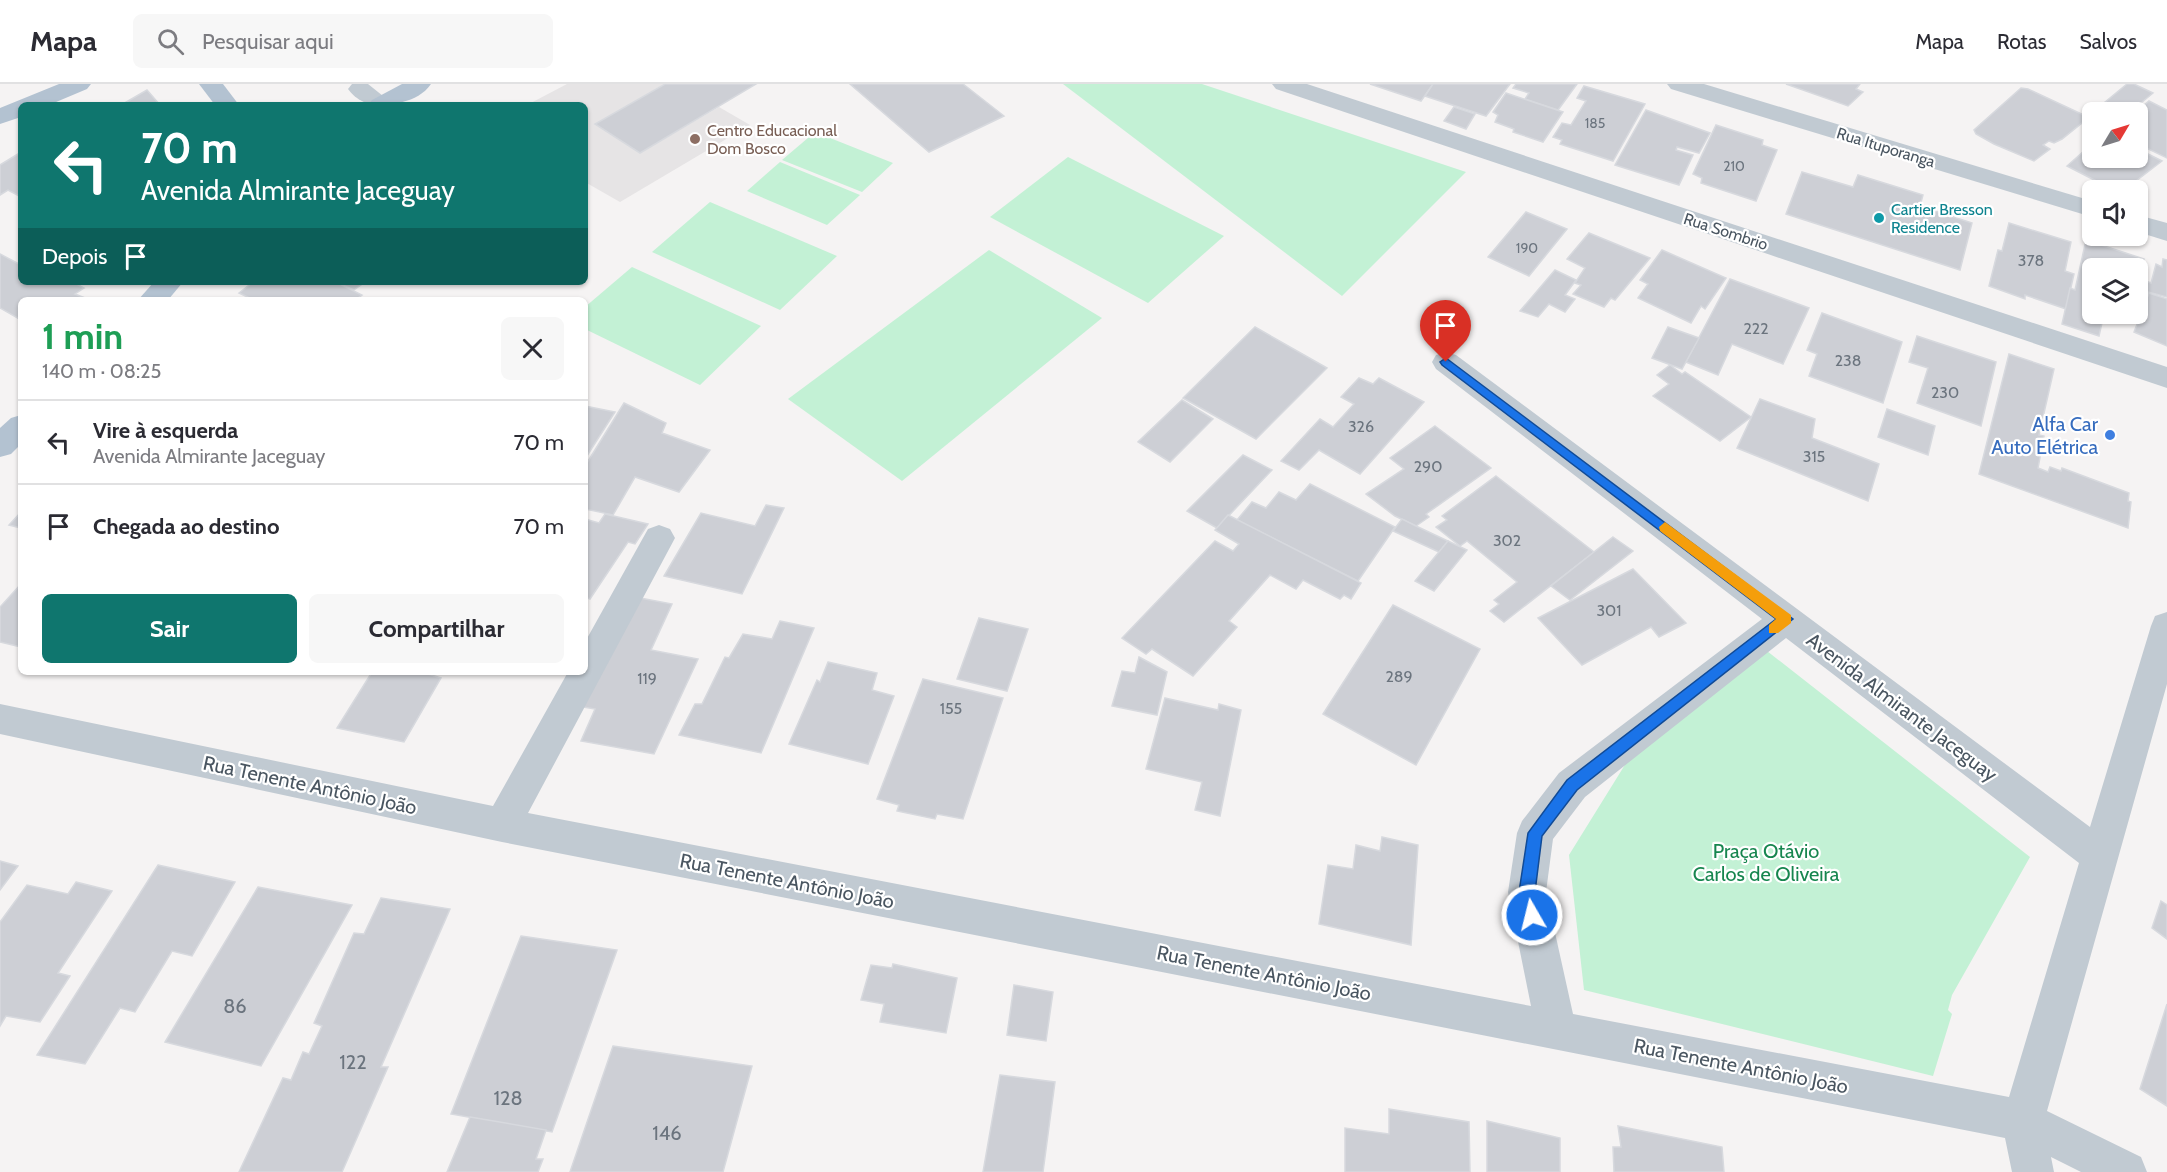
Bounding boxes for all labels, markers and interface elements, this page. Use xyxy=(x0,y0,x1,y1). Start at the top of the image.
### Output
search box xyxy=(133,14,553,68)
text: Mapa xyxy=(30,24,97,58)
icon: search xyxy=(154,25,187,58)
text: Pesquisar aqui xyxy=(202,28,334,55)
text: Mapa xyxy=(1915,29,1964,54)
text: Rotas xyxy=(1997,29,2046,54)
text: Salvos xyxy=(2079,29,2137,54)
north arrow xyxy=(2082,102,2148,168)
map controls xyxy=(2082,102,2148,324)
house number: 185 xyxy=(1585,114,1605,132)
place label: Centro Educacional Dom Bosco xyxy=(707,121,837,158)
text: 70 m xyxy=(141,122,238,174)
street label: Rua Ituporanga xyxy=(1834,124,1938,172)
icon: left xyxy=(42,126,120,204)
marker: Centro Educacional Dom Bosco xyxy=(688,132,702,146)
house number: 210 xyxy=(1723,157,1745,175)
text: Avenida Almirante Jaceguay xyxy=(141,174,455,207)
button: sound xyxy=(2082,180,2148,246)
place label: Cartier Bresson Residence xyxy=(1891,200,1993,237)
street label: Rua Sombrio xyxy=(1681,209,1771,254)
marker: Cartier Bresson Residence xyxy=(1872,211,1886,225)
house number: 190 xyxy=(1516,239,1538,257)
icon: arrive xyxy=(119,240,152,273)
text: Depois xyxy=(42,243,107,270)
house number: 378 xyxy=(2018,251,2044,270)
button: layers xyxy=(2082,258,2148,324)
pin xyxy=(1420,300,1471,362)
icon: arrive xyxy=(1429,309,1462,342)
text: 1 min xyxy=(42,314,123,358)
button: close xyxy=(501,317,564,380)
house number: 222 xyxy=(1743,319,1769,338)
house number: 238 xyxy=(1835,351,1861,370)
text: 140 m · 08:25 xyxy=(42,359,161,383)
house number: 230 xyxy=(1931,383,1959,402)
place label: Alfa Car Auto Elétrica xyxy=(1991,412,2099,459)
text: Vire à esquerda xyxy=(93,417,238,444)
house number: 326 xyxy=(1348,417,1374,436)
icon: left xyxy=(42,426,75,459)
marker: Alfa Car Auto Elétrica xyxy=(2103,428,2117,442)
text: 70 m xyxy=(514,429,564,456)
text: Avenida Almirante Jaceguay xyxy=(93,444,325,468)
house number: 315 xyxy=(1803,447,1825,466)
house number: 290 xyxy=(1414,457,1442,476)
icon: arrive xyxy=(42,510,75,543)
text: Chegada ao destino xyxy=(93,513,279,540)
text: 70 m xyxy=(514,513,564,540)
house number: 302 xyxy=(1493,531,1521,550)
button: Sair xyxy=(42,594,297,663)
button: Compartilhar xyxy=(309,594,564,663)
house number: 301 xyxy=(1596,601,1622,620)
street label: Avenida Almirante Jaceguay xyxy=(1802,627,2002,787)
house number: 289 xyxy=(1385,667,1413,686)
house number: 119 xyxy=(637,669,657,688)
house number: 155 xyxy=(940,699,962,718)
street label: Rua Tenente Antônio João xyxy=(201,751,419,819)
park label: Praça Otávio Carlos de Oliveira xyxy=(1693,839,1840,886)
street label: Rua Tenente Antônio João xyxy=(678,848,896,914)
position arrow xyxy=(1500,883,1564,947)
street label: Rua Tenente Antônio João xyxy=(1155,940,1373,1006)
house number: 86 xyxy=(223,994,247,1018)
street label: Rua Tenente Antônio João xyxy=(1632,1033,1850,1099)
house number: 122 xyxy=(339,1050,367,1074)
house number: 128 xyxy=(493,1086,523,1110)
house number: 146 xyxy=(652,1121,682,1145)

